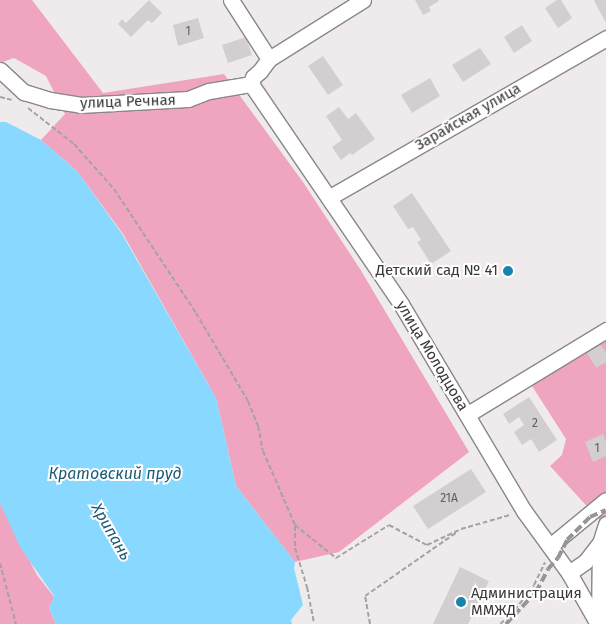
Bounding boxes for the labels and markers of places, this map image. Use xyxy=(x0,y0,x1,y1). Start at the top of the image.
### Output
place label: Детский сад № 41 xyxy=(376,262,498,280)
marker: Детский сад № 41 xyxy=(502,265,514,277)
place label: Администрация ММЖД xyxy=(471,584,582,619)
marker: Администрация ММЖД xyxy=(455,596,467,608)

